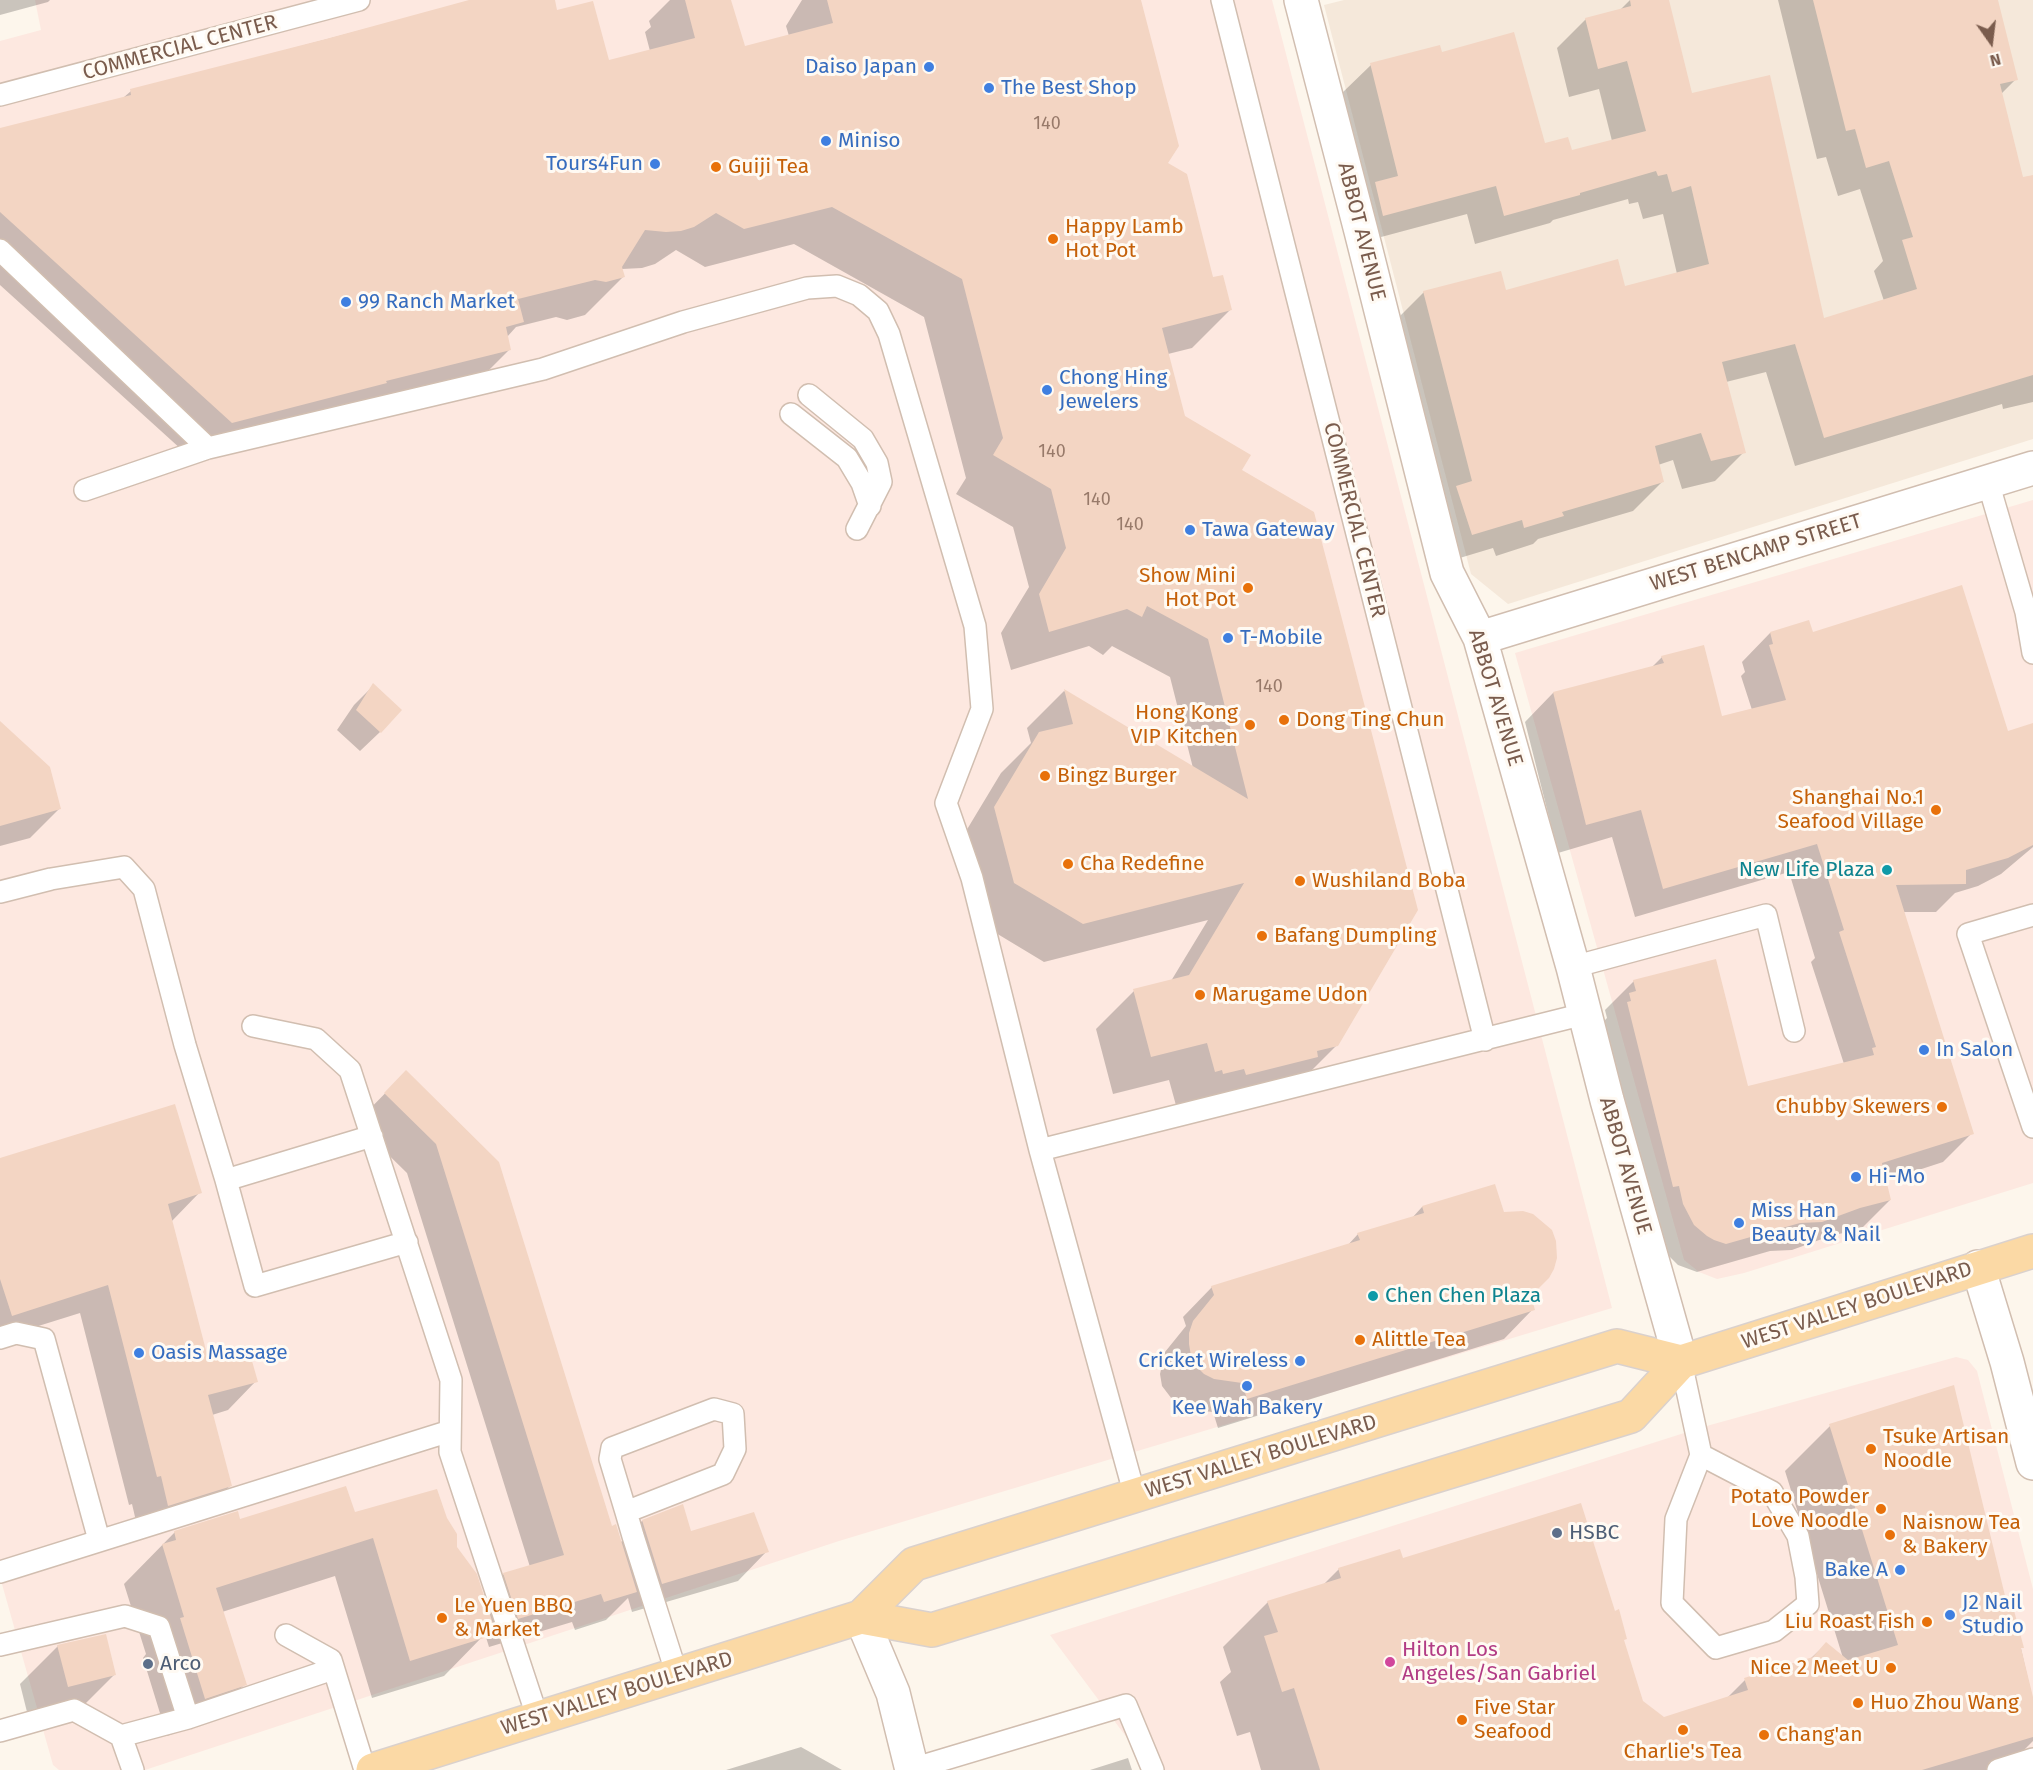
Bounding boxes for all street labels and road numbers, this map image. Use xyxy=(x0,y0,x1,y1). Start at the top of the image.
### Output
street label: COMMERCIAL CENTER xyxy=(80,10,280,86)
street label: ABBOT AVENUE xyxy=(1332,160,1390,304)
street label: COMMERCIAL CENTER xyxy=(1318,420,1390,620)
street label: WEST BENCAMP STREET xyxy=(1647,509,1865,597)
street label: ABBOT AVENUE xyxy=(1462,626,1528,770)
street label: ABBOT AVENUE xyxy=(1593,1094,1657,1238)
street label: WEST VALLEY BOULEVARD xyxy=(1739,1257,1975,1355)
street label: WEST VALLEY BOULEVARD xyxy=(1142,1410,1380,1504)
street label: WEST VALLEY BOULEVARD xyxy=(498,1647,736,1741)

